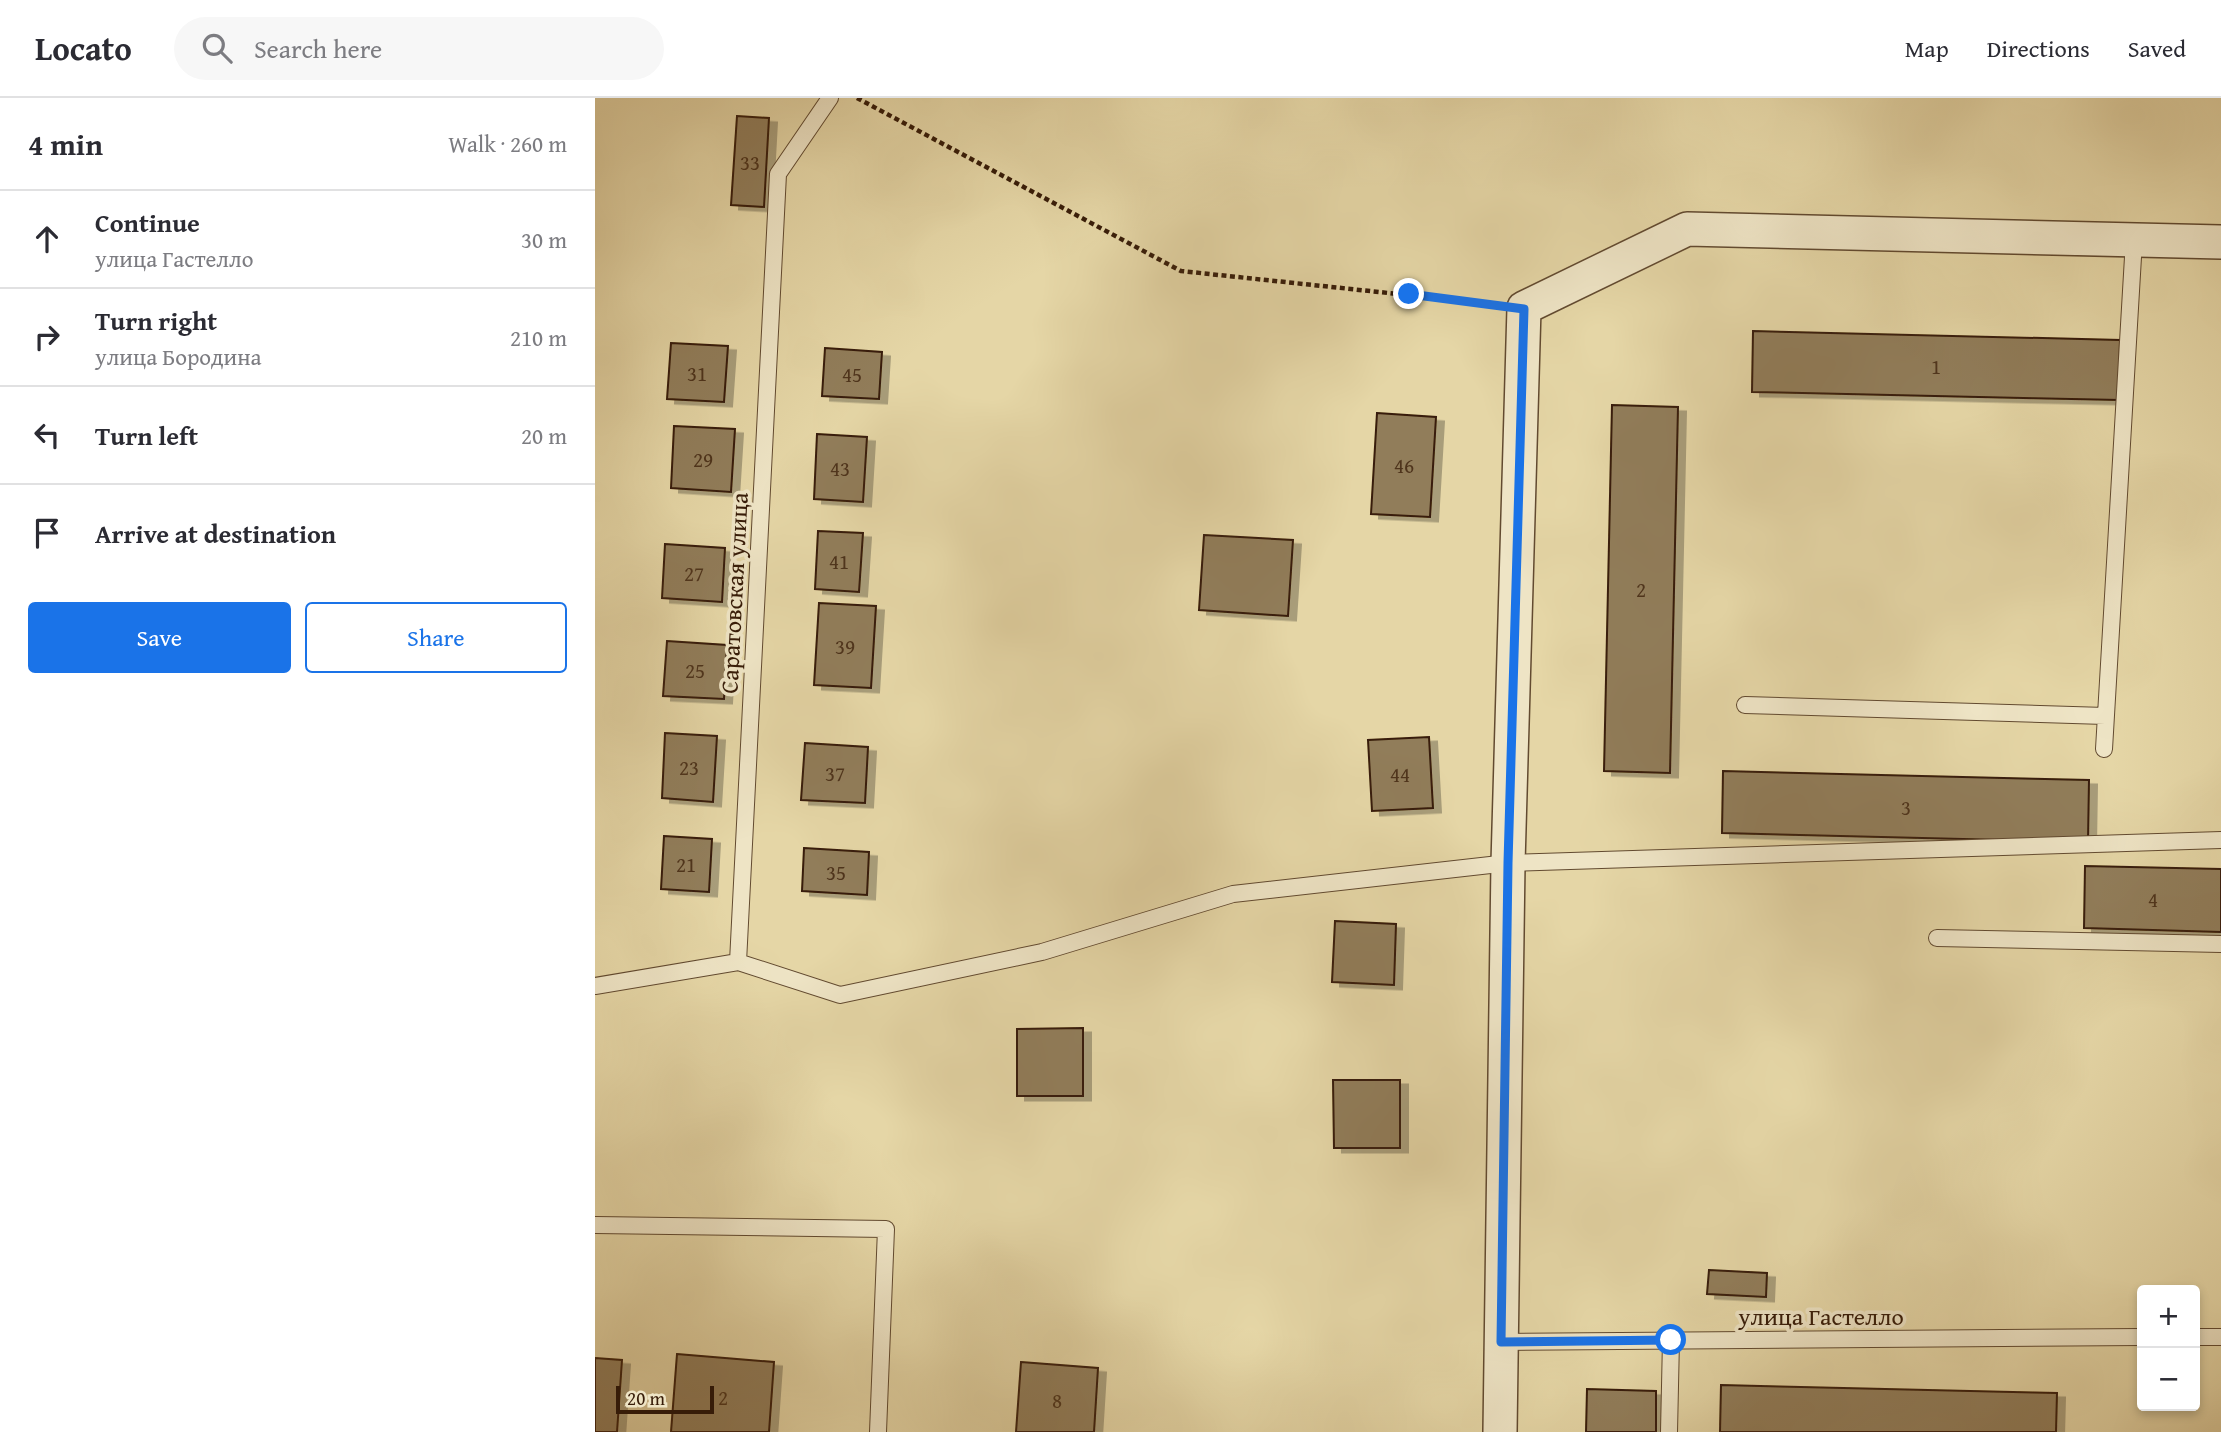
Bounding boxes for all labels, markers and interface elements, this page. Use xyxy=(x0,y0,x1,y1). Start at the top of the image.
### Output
search box xyxy=(174,17,664,80)
text: Locato xyxy=(35,24,132,72)
icon: search xyxy=(198,29,236,67)
text: Search here xyxy=(254,29,382,68)
text: Map xyxy=(1905,31,1949,66)
text: Directions xyxy=(1987,31,2090,66)
text: Saved xyxy=(2128,31,2186,66)
text: 4 min xyxy=(28,122,103,166)
text: Walk · 260 m xyxy=(448,127,567,160)
house number: 33 xyxy=(740,147,760,178)
text: Continue xyxy=(95,203,200,242)
icon: ahead xyxy=(28,220,66,258)
text: 30 m xyxy=(521,223,567,256)
text: улица Гастелло xyxy=(95,242,253,275)
route end xyxy=(1393,278,1424,309)
text: Turn right xyxy=(95,301,217,340)
icon: right xyxy=(28,318,66,356)
text: 210 m xyxy=(510,321,567,354)
text: улица Бородина xyxy=(95,340,262,373)
house number: 1 xyxy=(1931,351,1941,382)
house number: 31 xyxy=(687,358,707,389)
house number: 45 xyxy=(842,359,862,390)
icon: left xyxy=(28,416,66,454)
text: Turn left xyxy=(95,416,198,455)
text: 20 m xyxy=(521,419,567,452)
house number: 29 xyxy=(693,444,713,475)
house number: 46 xyxy=(1394,450,1414,481)
house number: 43 xyxy=(830,453,850,484)
street label: Саратовская улица xyxy=(711,491,757,694)
icon: arrive xyxy=(28,514,66,552)
text: Arrive at destination xyxy=(95,514,336,553)
house number: 41 xyxy=(829,546,849,577)
house number: 27 xyxy=(684,558,704,589)
house number: 2 xyxy=(1636,574,1646,605)
button: Save xyxy=(28,602,291,673)
button: Share xyxy=(305,602,567,673)
house number: 39 xyxy=(835,631,855,662)
house number: 25 xyxy=(685,655,705,686)
house number: 23 xyxy=(679,752,699,783)
house number: 37 xyxy=(825,758,845,789)
house number: 44 xyxy=(1390,759,1410,790)
house number: 3 xyxy=(1901,792,1911,823)
house number: 21 xyxy=(676,849,696,880)
house number: 35 xyxy=(826,857,846,888)
house number: 4 xyxy=(2148,884,2158,915)
map controls xyxy=(2137,1285,2200,1411)
button: + xyxy=(2137,1285,2200,1348)
street label: улица Гастелло xyxy=(1737,1299,1904,1334)
route start xyxy=(1655,1324,1686,1355)
button: − xyxy=(2137,1348,2200,1411)
house number: 2 xyxy=(718,1382,728,1413)
scale bar xyxy=(616,1383,714,1415)
text: 20 m xyxy=(627,1384,665,1412)
house number: 8 xyxy=(1052,1385,1062,1416)

